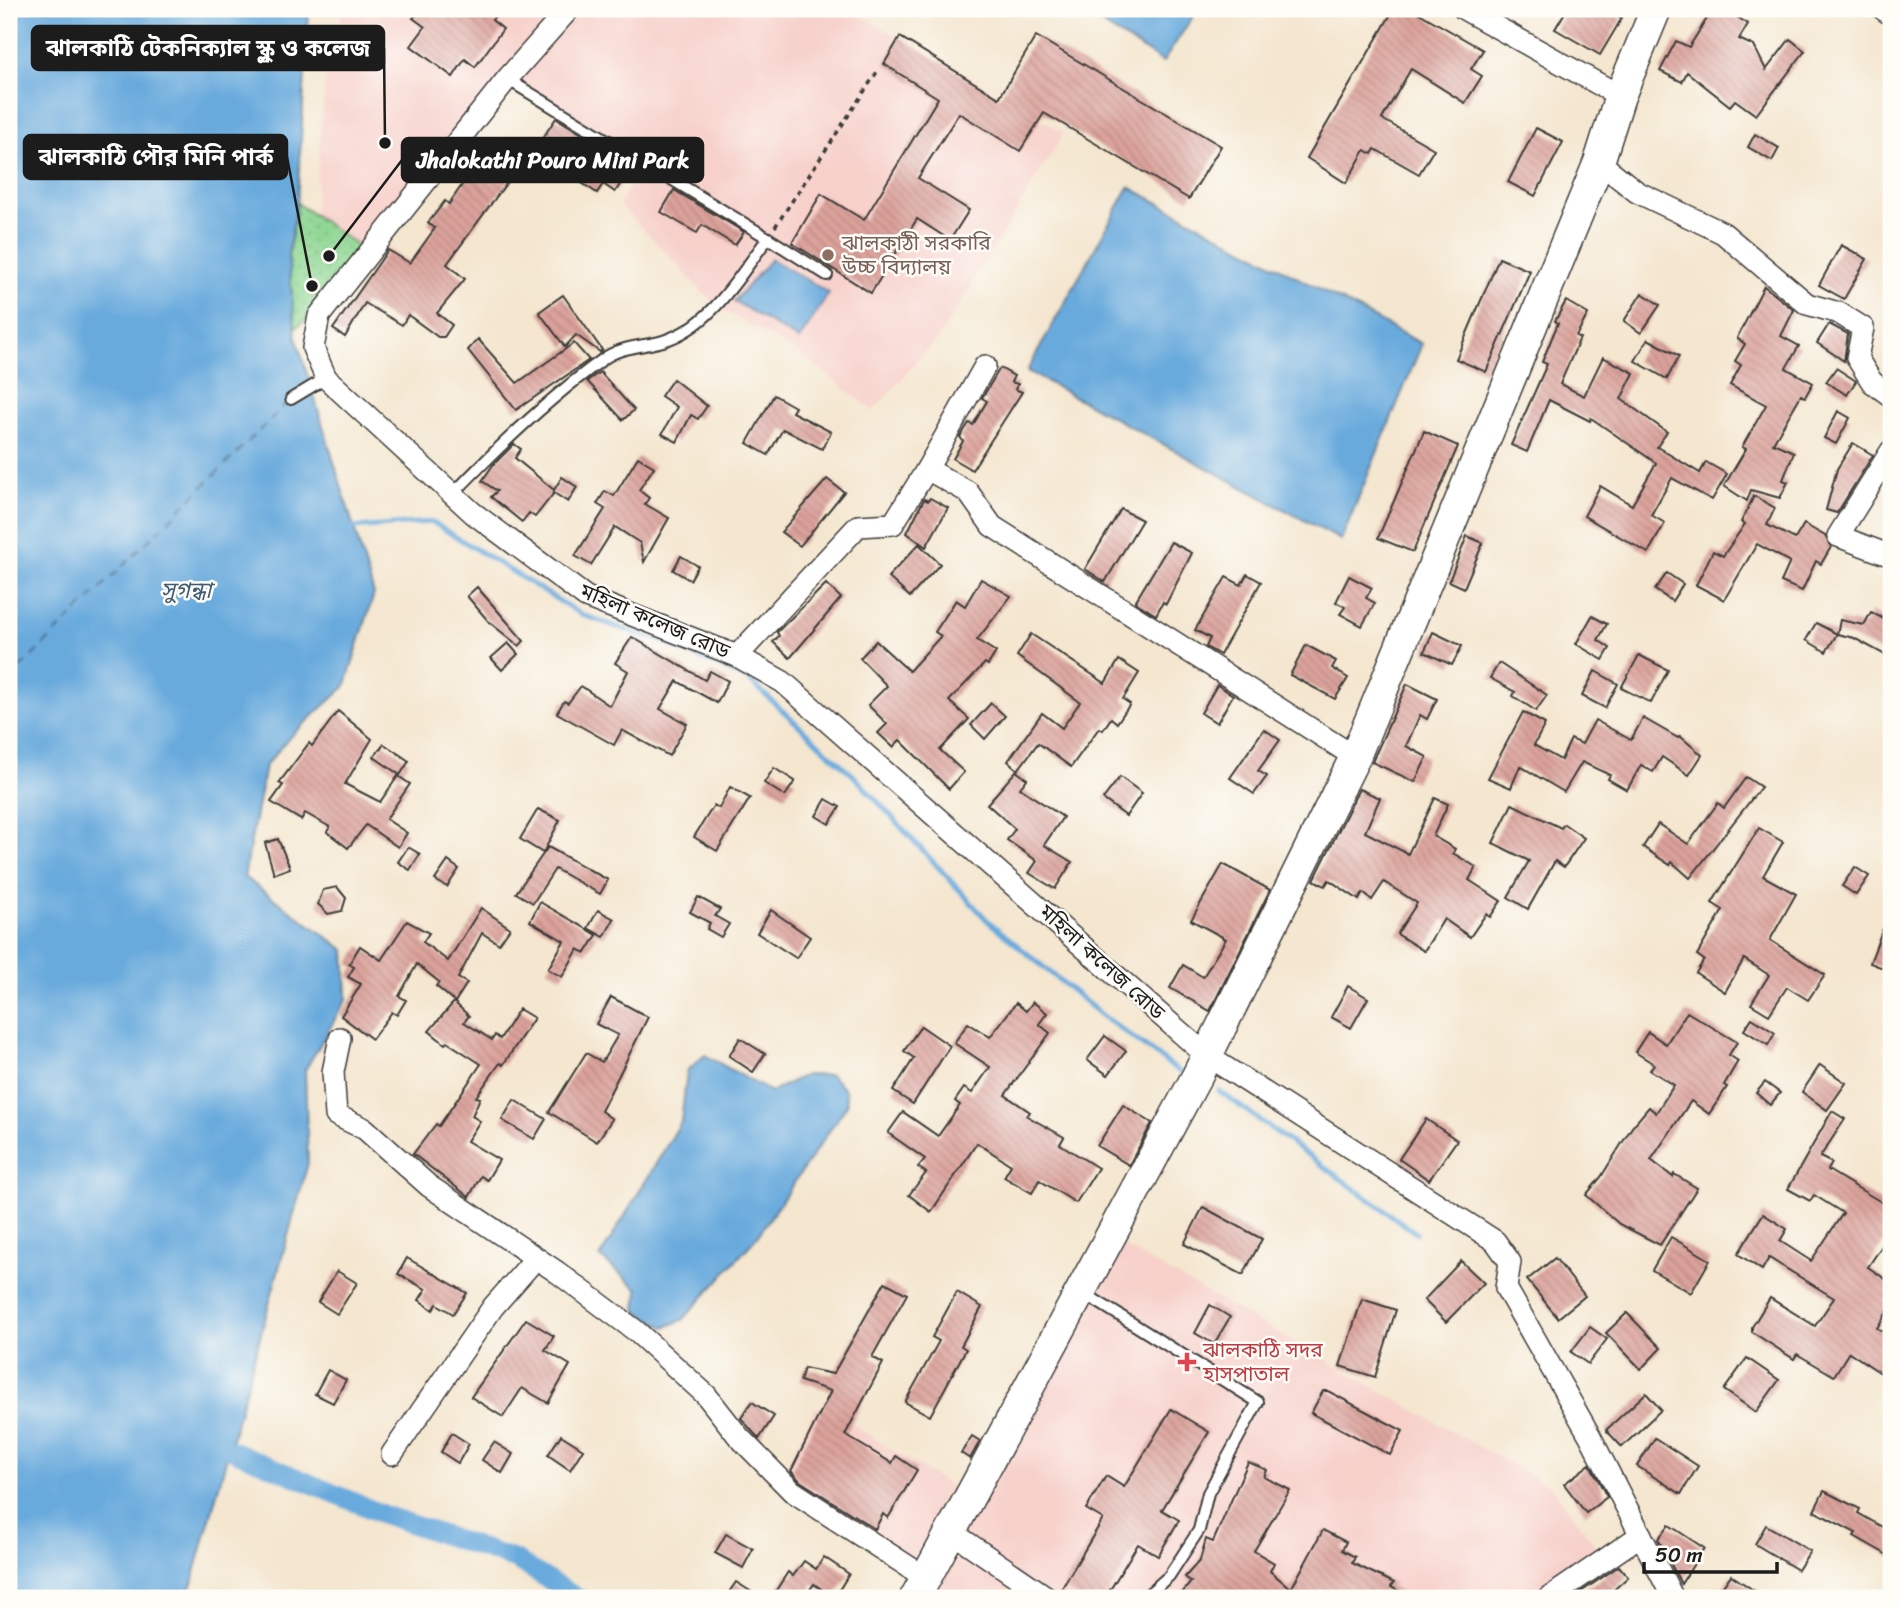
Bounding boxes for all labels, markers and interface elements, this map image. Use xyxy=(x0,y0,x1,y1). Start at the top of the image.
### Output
callout: ঝালকাঠি টেকনিক্যাল স্কুল ও কলেজ xyxy=(32,26,384,70)
text: ঝালকাঠি টেকনিক্যাল স্কুল ও কলেজ xyxy=(45,28,371,69)
callout: ঝালকাঠি পৌর মিনি পার্ক xyxy=(24,135,287,179)
text: ঝালকাঠি পৌর মিনি পার্ক xyxy=(38,137,274,178)
callout: Jhalokathi Pouro Mini Park xyxy=(402,138,703,182)
text: Jhalokathi Pouro Mini Park xyxy=(415,140,690,181)
place label: ঝালকাঠী সরকারি উচ্চ বিদ্যালয় xyxy=(841,224,991,286)
marker: ঝালকাঠী সরকারি উচ্চ বিদ্যালয় xyxy=(820,247,836,263)
water label: সুগন্ধা xyxy=(161,570,215,611)
street label: মহিলা কলেজ রোড xyxy=(573,572,737,670)
street label: মহিলা কলেজ রোড xyxy=(1029,894,1175,1030)
place label: ঝালকাঠি সদর হাসপাতাল xyxy=(1202,1331,1323,1393)
marker: ঝালকাঠি সদর হাসপাতাল xyxy=(1177,1352,1197,1372)
scale bar xyxy=(1644,1530,1778,1574)
text: 50 m xyxy=(1655,1536,1703,1574)

